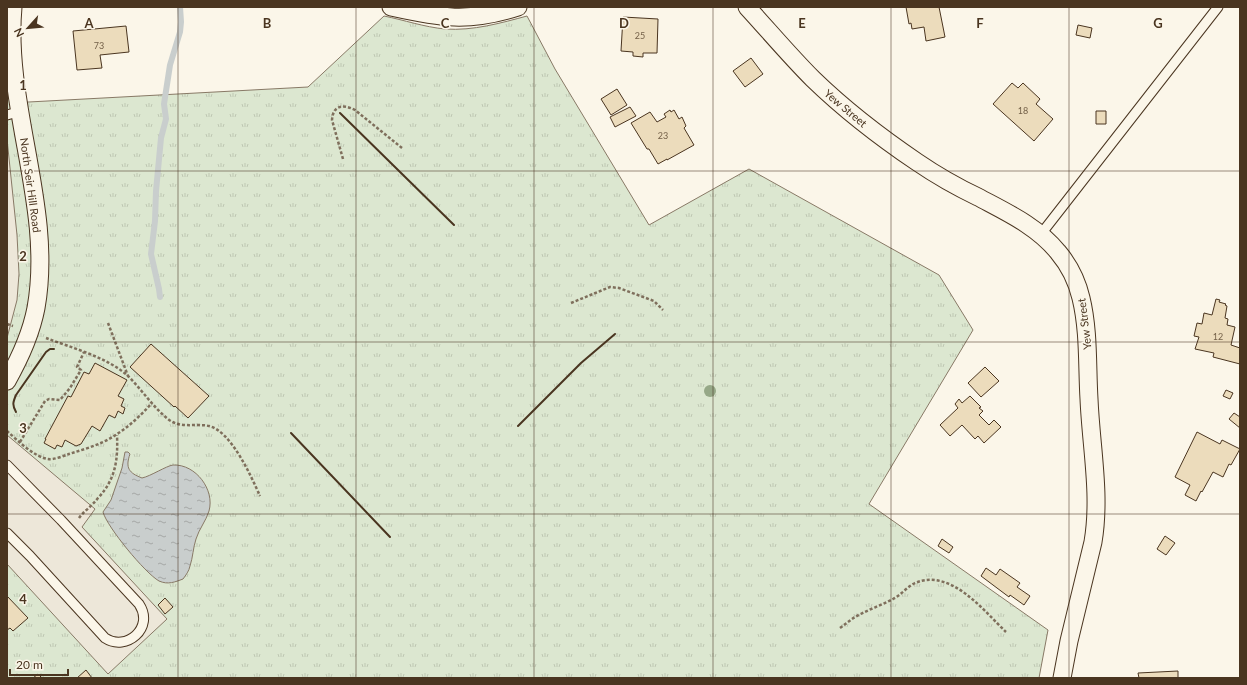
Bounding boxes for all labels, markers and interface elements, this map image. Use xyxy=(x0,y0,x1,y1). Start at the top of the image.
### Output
north arrow xyxy=(8,8,48,48)
text: A xyxy=(83,15,94,31)
text: B xyxy=(263,15,272,31)
text: C xyxy=(441,15,450,31)
text: D xyxy=(619,15,629,31)
text: E xyxy=(798,15,806,31)
text: F xyxy=(976,15,984,31)
text: G xyxy=(1153,15,1163,31)
text: N xyxy=(11,26,26,39)
house number: 25 xyxy=(635,30,645,41)
house number: 73 xyxy=(94,40,104,51)
text: 1 xyxy=(19,77,27,93)
street label: Yew Street xyxy=(822,86,870,130)
house number: 18 xyxy=(1018,105,1028,116)
house number: 23 xyxy=(658,130,668,141)
street label: North Seir Hill Road xyxy=(18,137,44,233)
text: 2 xyxy=(19,248,27,264)
street label: Yew Street xyxy=(1074,298,1094,350)
house number: 12 xyxy=(1213,331,1223,342)
text: 3 xyxy=(19,420,27,436)
text: 4 xyxy=(19,591,27,607)
scale bar xyxy=(10,651,68,677)
text: 20 m xyxy=(16,657,43,672)

